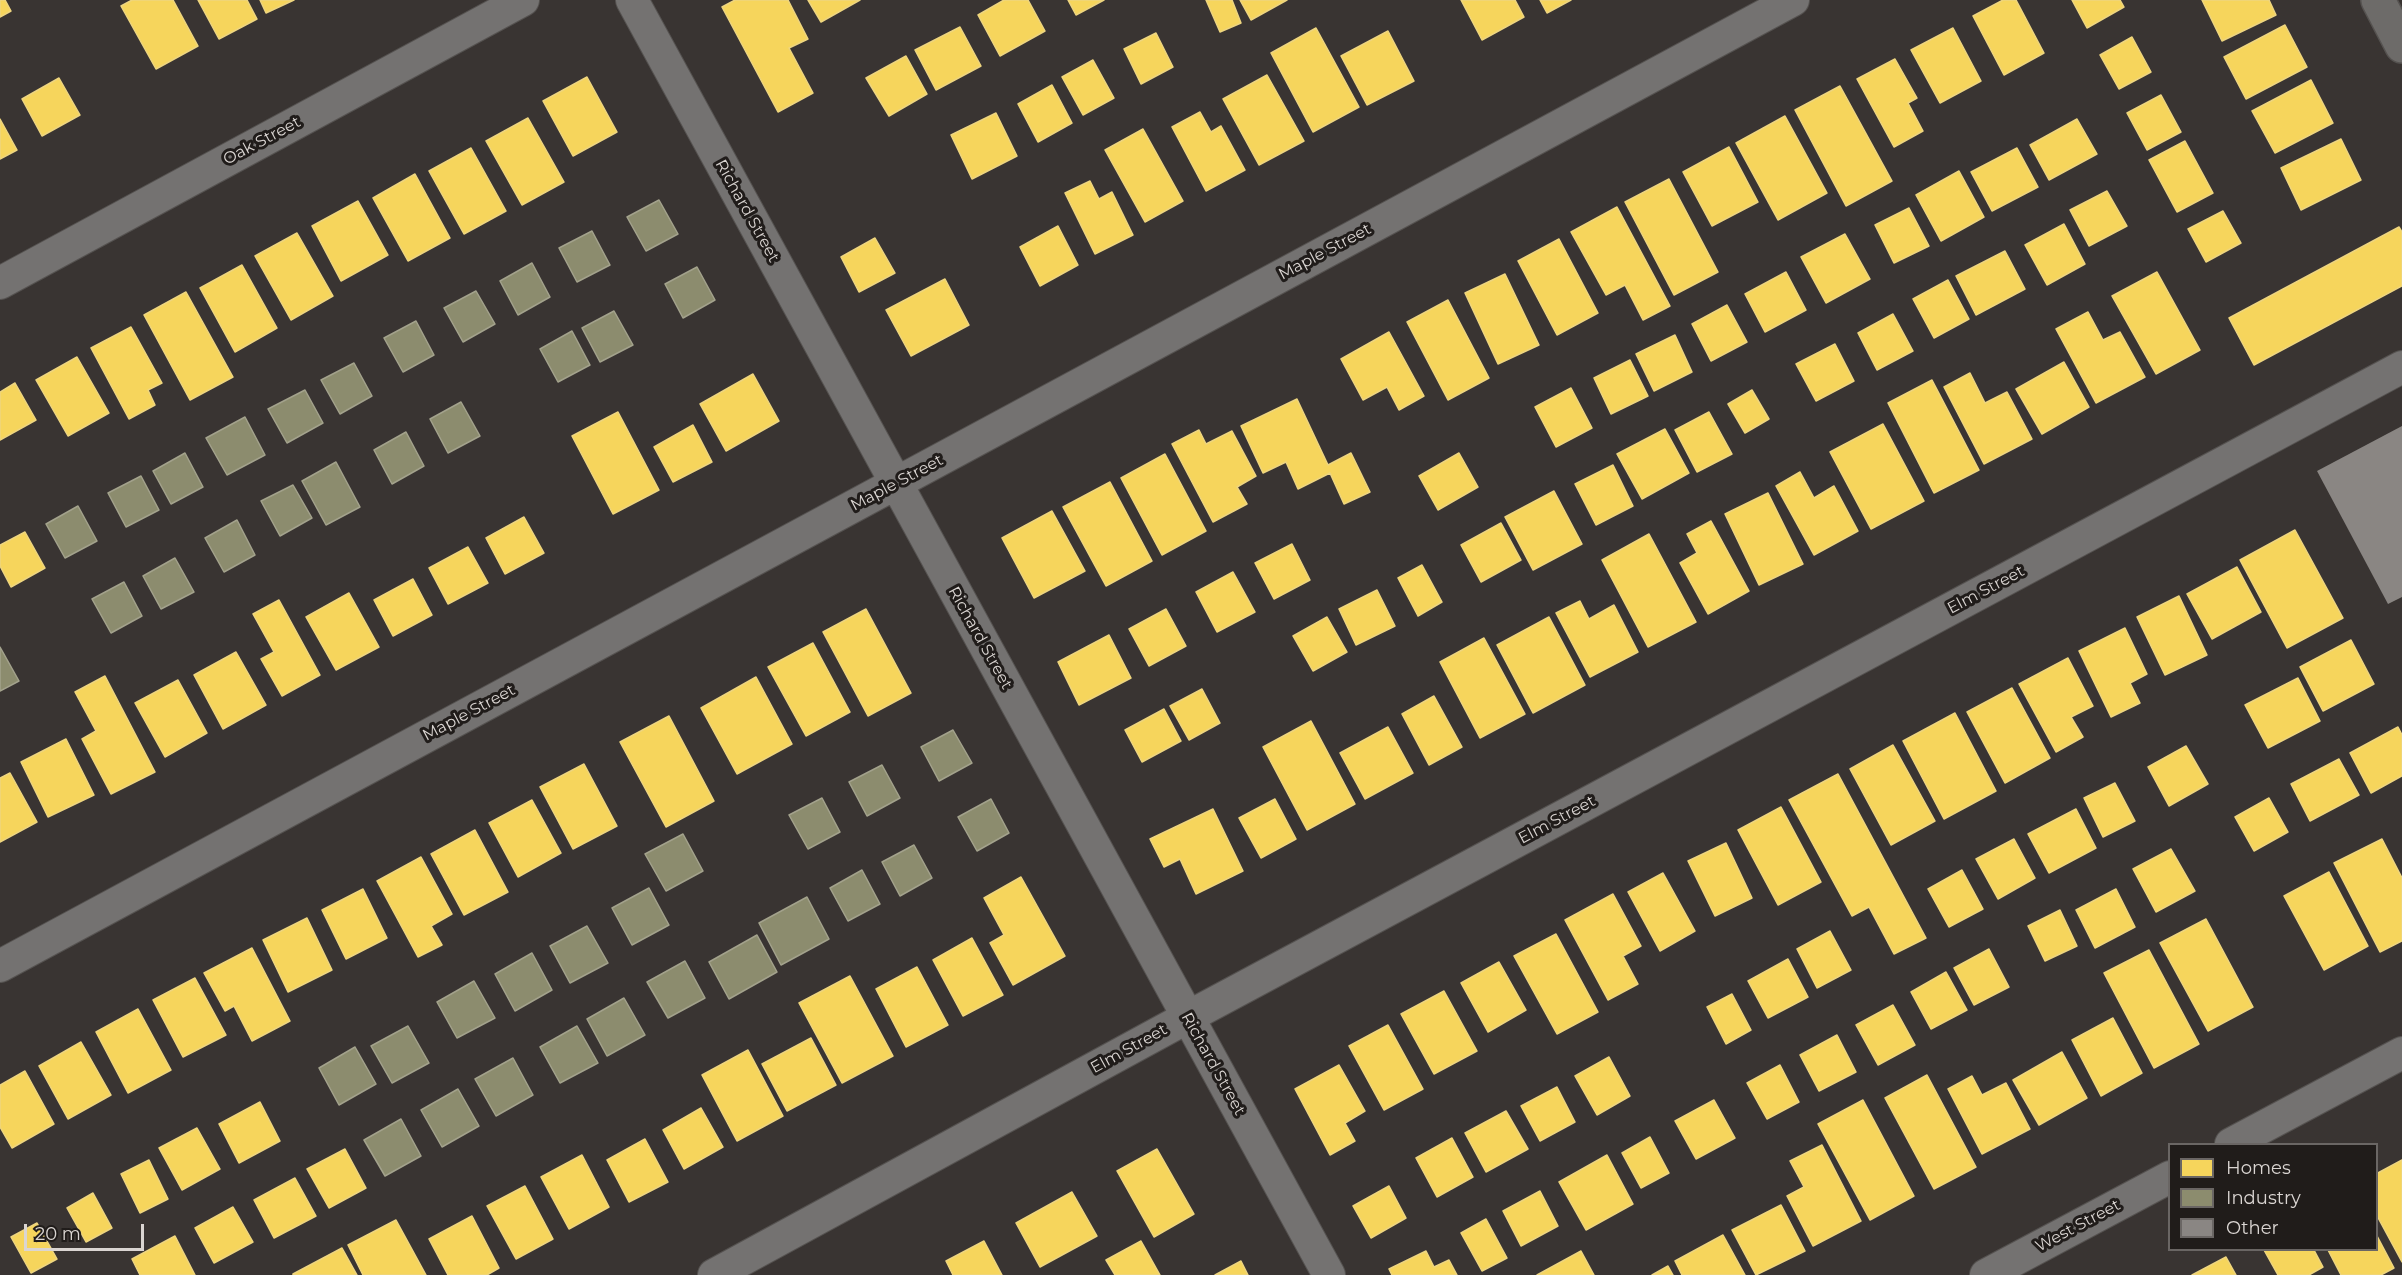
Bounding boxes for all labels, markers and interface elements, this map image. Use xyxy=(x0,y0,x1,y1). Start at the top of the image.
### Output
street label: Oak Street xyxy=(220,113,304,169)
street label: Richard Street xyxy=(711,156,783,266)
street label: Maple Street xyxy=(1275,220,1375,284)
street label: Maple Street xyxy=(847,451,947,515)
street label: Elm Street xyxy=(1944,562,2028,618)
street label: Richard Street xyxy=(944,583,1016,693)
street label: Maple Street xyxy=(419,681,519,745)
street label: Elm Street xyxy=(1515,792,1599,848)
street label: Richard Street xyxy=(1177,1009,1249,1119)
street label: Elm Street xyxy=(1087,1020,1171,1078)
legend xyxy=(2168,1143,2378,1251)
text: Homes xyxy=(2226,1157,2291,1179)
text: Industry xyxy=(2226,1187,2301,1209)
street label: West Street xyxy=(2032,1196,2124,1256)
scale bar xyxy=(27,1212,147,1250)
text: Other xyxy=(2226,1217,2279,1239)
text: 20 m xyxy=(35,1223,81,1245)

